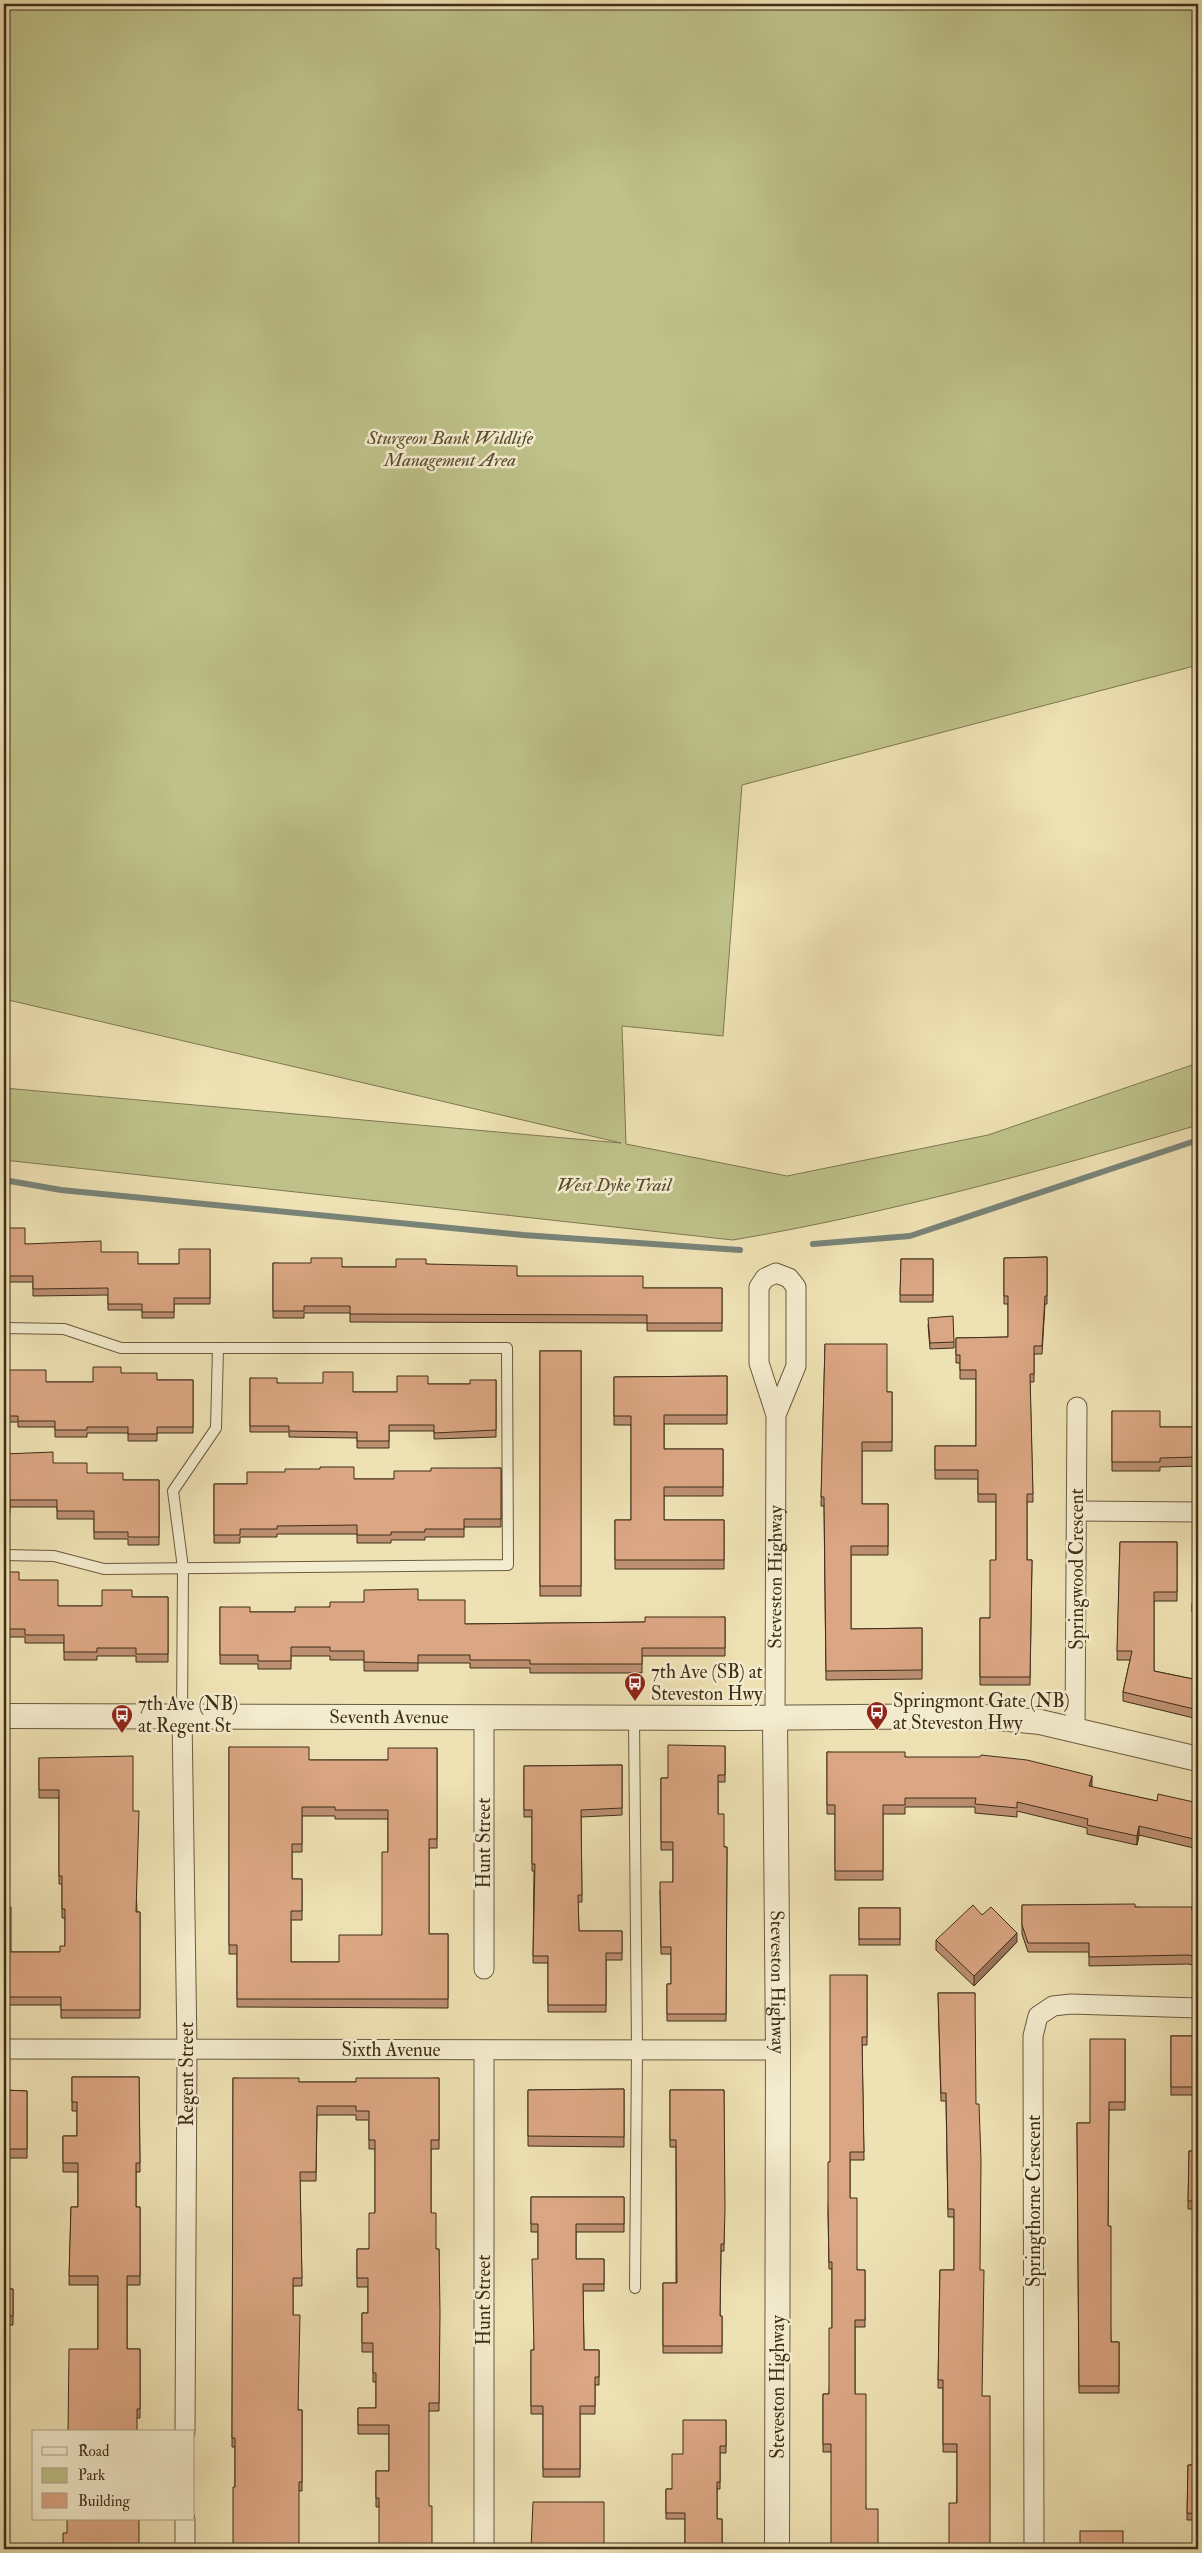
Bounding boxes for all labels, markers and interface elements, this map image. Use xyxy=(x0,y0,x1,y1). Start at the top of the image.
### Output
park label: Sturgeon Bank Wildlife Management Area xyxy=(366,426,534,472)
park label: West Dyke Trail xyxy=(557,1173,673,1197)
street label: Springwood Crescent xyxy=(1065,1488,1090,1650)
street label: Steveston Highway xyxy=(763,1504,788,1649)
place label: 7th Ave (SB) at Steveston Hwy xyxy=(651,1660,763,1706)
bus stop icon: 7th Ave (SB) at Steveston Hwy xyxy=(623,1671,647,1702)
place label: Springmont Gate (NB) at Steveston Hwy xyxy=(893,1689,1070,1735)
place label: 7th Ave (NB) at Regent St xyxy=(138,1692,238,1738)
bus stop icon: Springmont Gate (NB) at Steveston Hwy xyxy=(865,1700,889,1731)
bus stop icon: 7th Ave (NB) at Regent St xyxy=(110,1703,134,1734)
street label: Seventh Avenue xyxy=(329,1705,449,1729)
street label: Hunt Street xyxy=(472,1798,496,1888)
street label: Steveston Highway xyxy=(765,1910,790,2055)
street label: Regent Street xyxy=(175,2022,199,2126)
street label: Sixth Avenue xyxy=(341,2038,441,2062)
street label: Springthorne Crescent xyxy=(1022,2115,1047,2287)
street label: Hunt Street xyxy=(472,2255,496,2345)
street label: Steveston Highway xyxy=(766,2315,790,2459)
legend xyxy=(32,2430,195,2520)
text: Road xyxy=(78,2442,110,2461)
text: Park xyxy=(78,2466,105,2485)
text: Building xyxy=(78,2492,130,2511)

